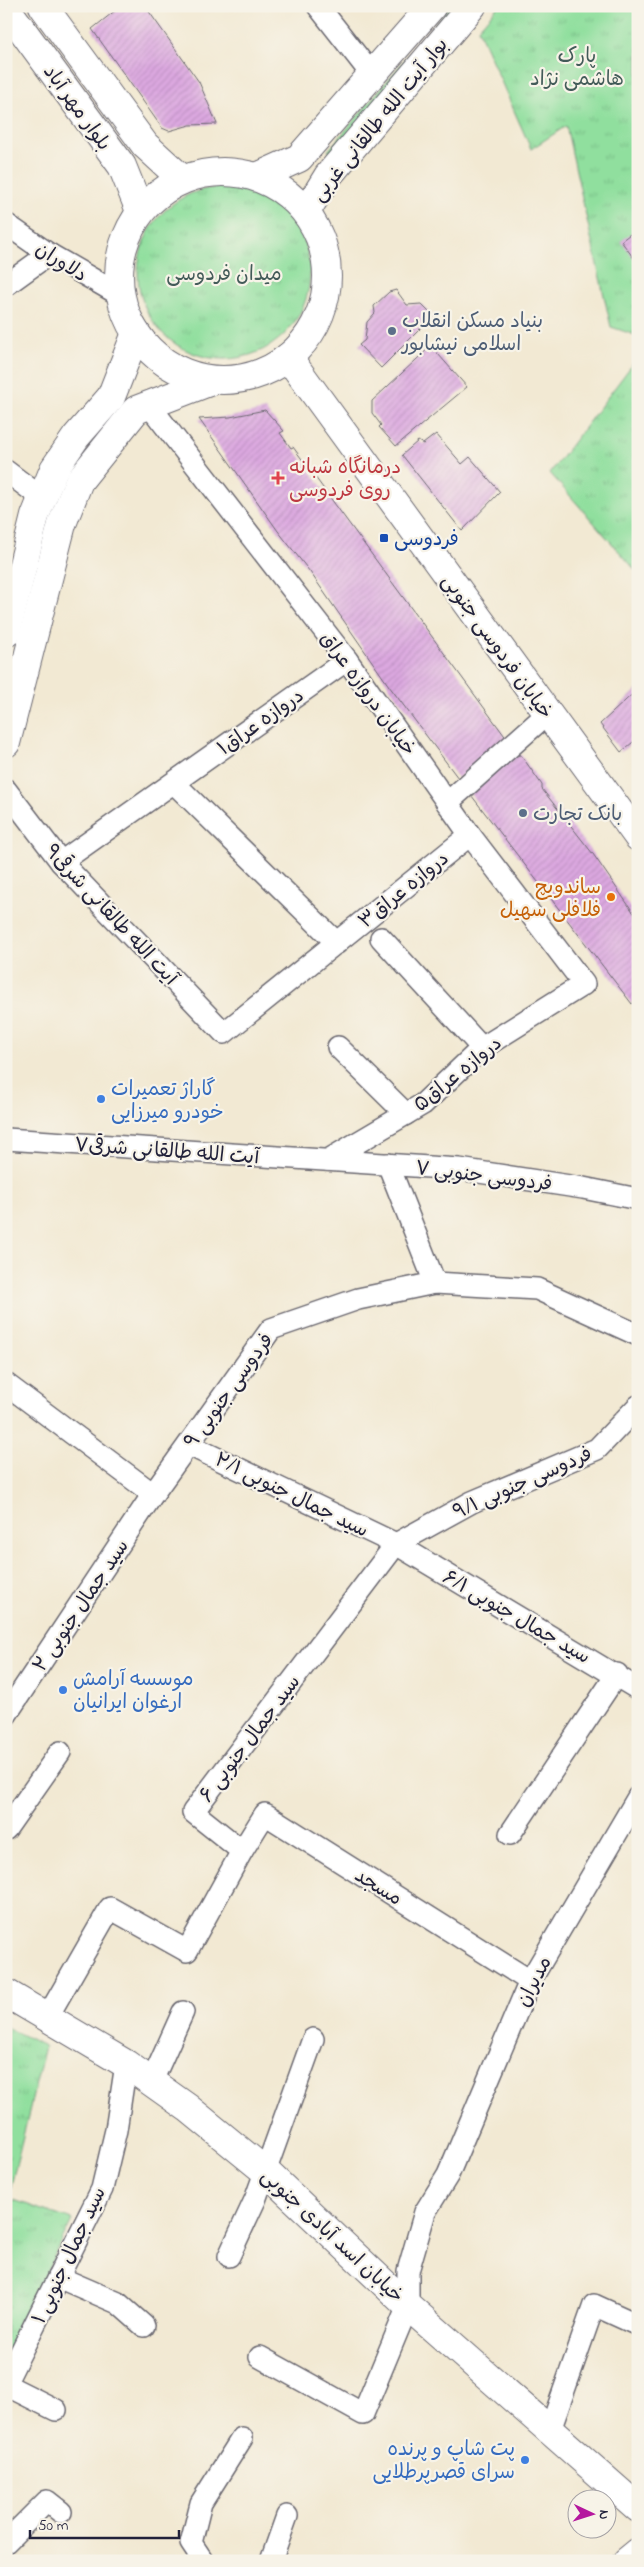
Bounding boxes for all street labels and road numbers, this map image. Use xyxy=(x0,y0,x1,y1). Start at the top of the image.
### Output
street label: بوار آیت الله طالقانی غربی xyxy=(306,32,456,209)
street label: بلوار مهر آباد xyxy=(35,59,117,157)
street label: دلاوران xyxy=(29,236,92,290)
street label: خیابان فردوسی جنوبی xyxy=(433,569,559,726)
street label: خیابان دروازه عراق xyxy=(312,626,422,763)
street label: دروازه عراق۱ xyxy=(212,682,311,764)
street label: آیت الله طالقانی شرقی۹ xyxy=(37,838,185,994)
street label: دروازه عراق۳ xyxy=(353,845,456,937)
street label: دروازه عراق۵ xyxy=(408,1030,509,1120)
street label: آیت الله طالقانی شرقی۷ xyxy=(73,1131,261,1173)
street label: فردوسی جنوبی ۷ xyxy=(414,1155,554,1200)
street label: فردوسی جنوبی ۹ xyxy=(178,1328,282,1455)
street label: فردوسی جنوبی ۹/۱ xyxy=(449,1441,597,1528)
street label: سید جمال جنوبی ۲/۱ xyxy=(209,1446,373,1546)
street label: سید جمال جنوبی ۲ xyxy=(27,1534,137,1679)
street label: سید جمال جنوبی ۶/۱ xyxy=(436,1564,595,1672)
street label: سید جمال جنوبی ۶ xyxy=(193,1670,309,1809)
street label: مسجد xyxy=(348,1862,407,1914)
street label: مدیران xyxy=(510,1952,560,2013)
street label: خیابان اسد آبادی جنوبی xyxy=(253,2163,409,2311)
street label: سید جمال جنوبی ۱ xyxy=(26,2183,115,2329)

